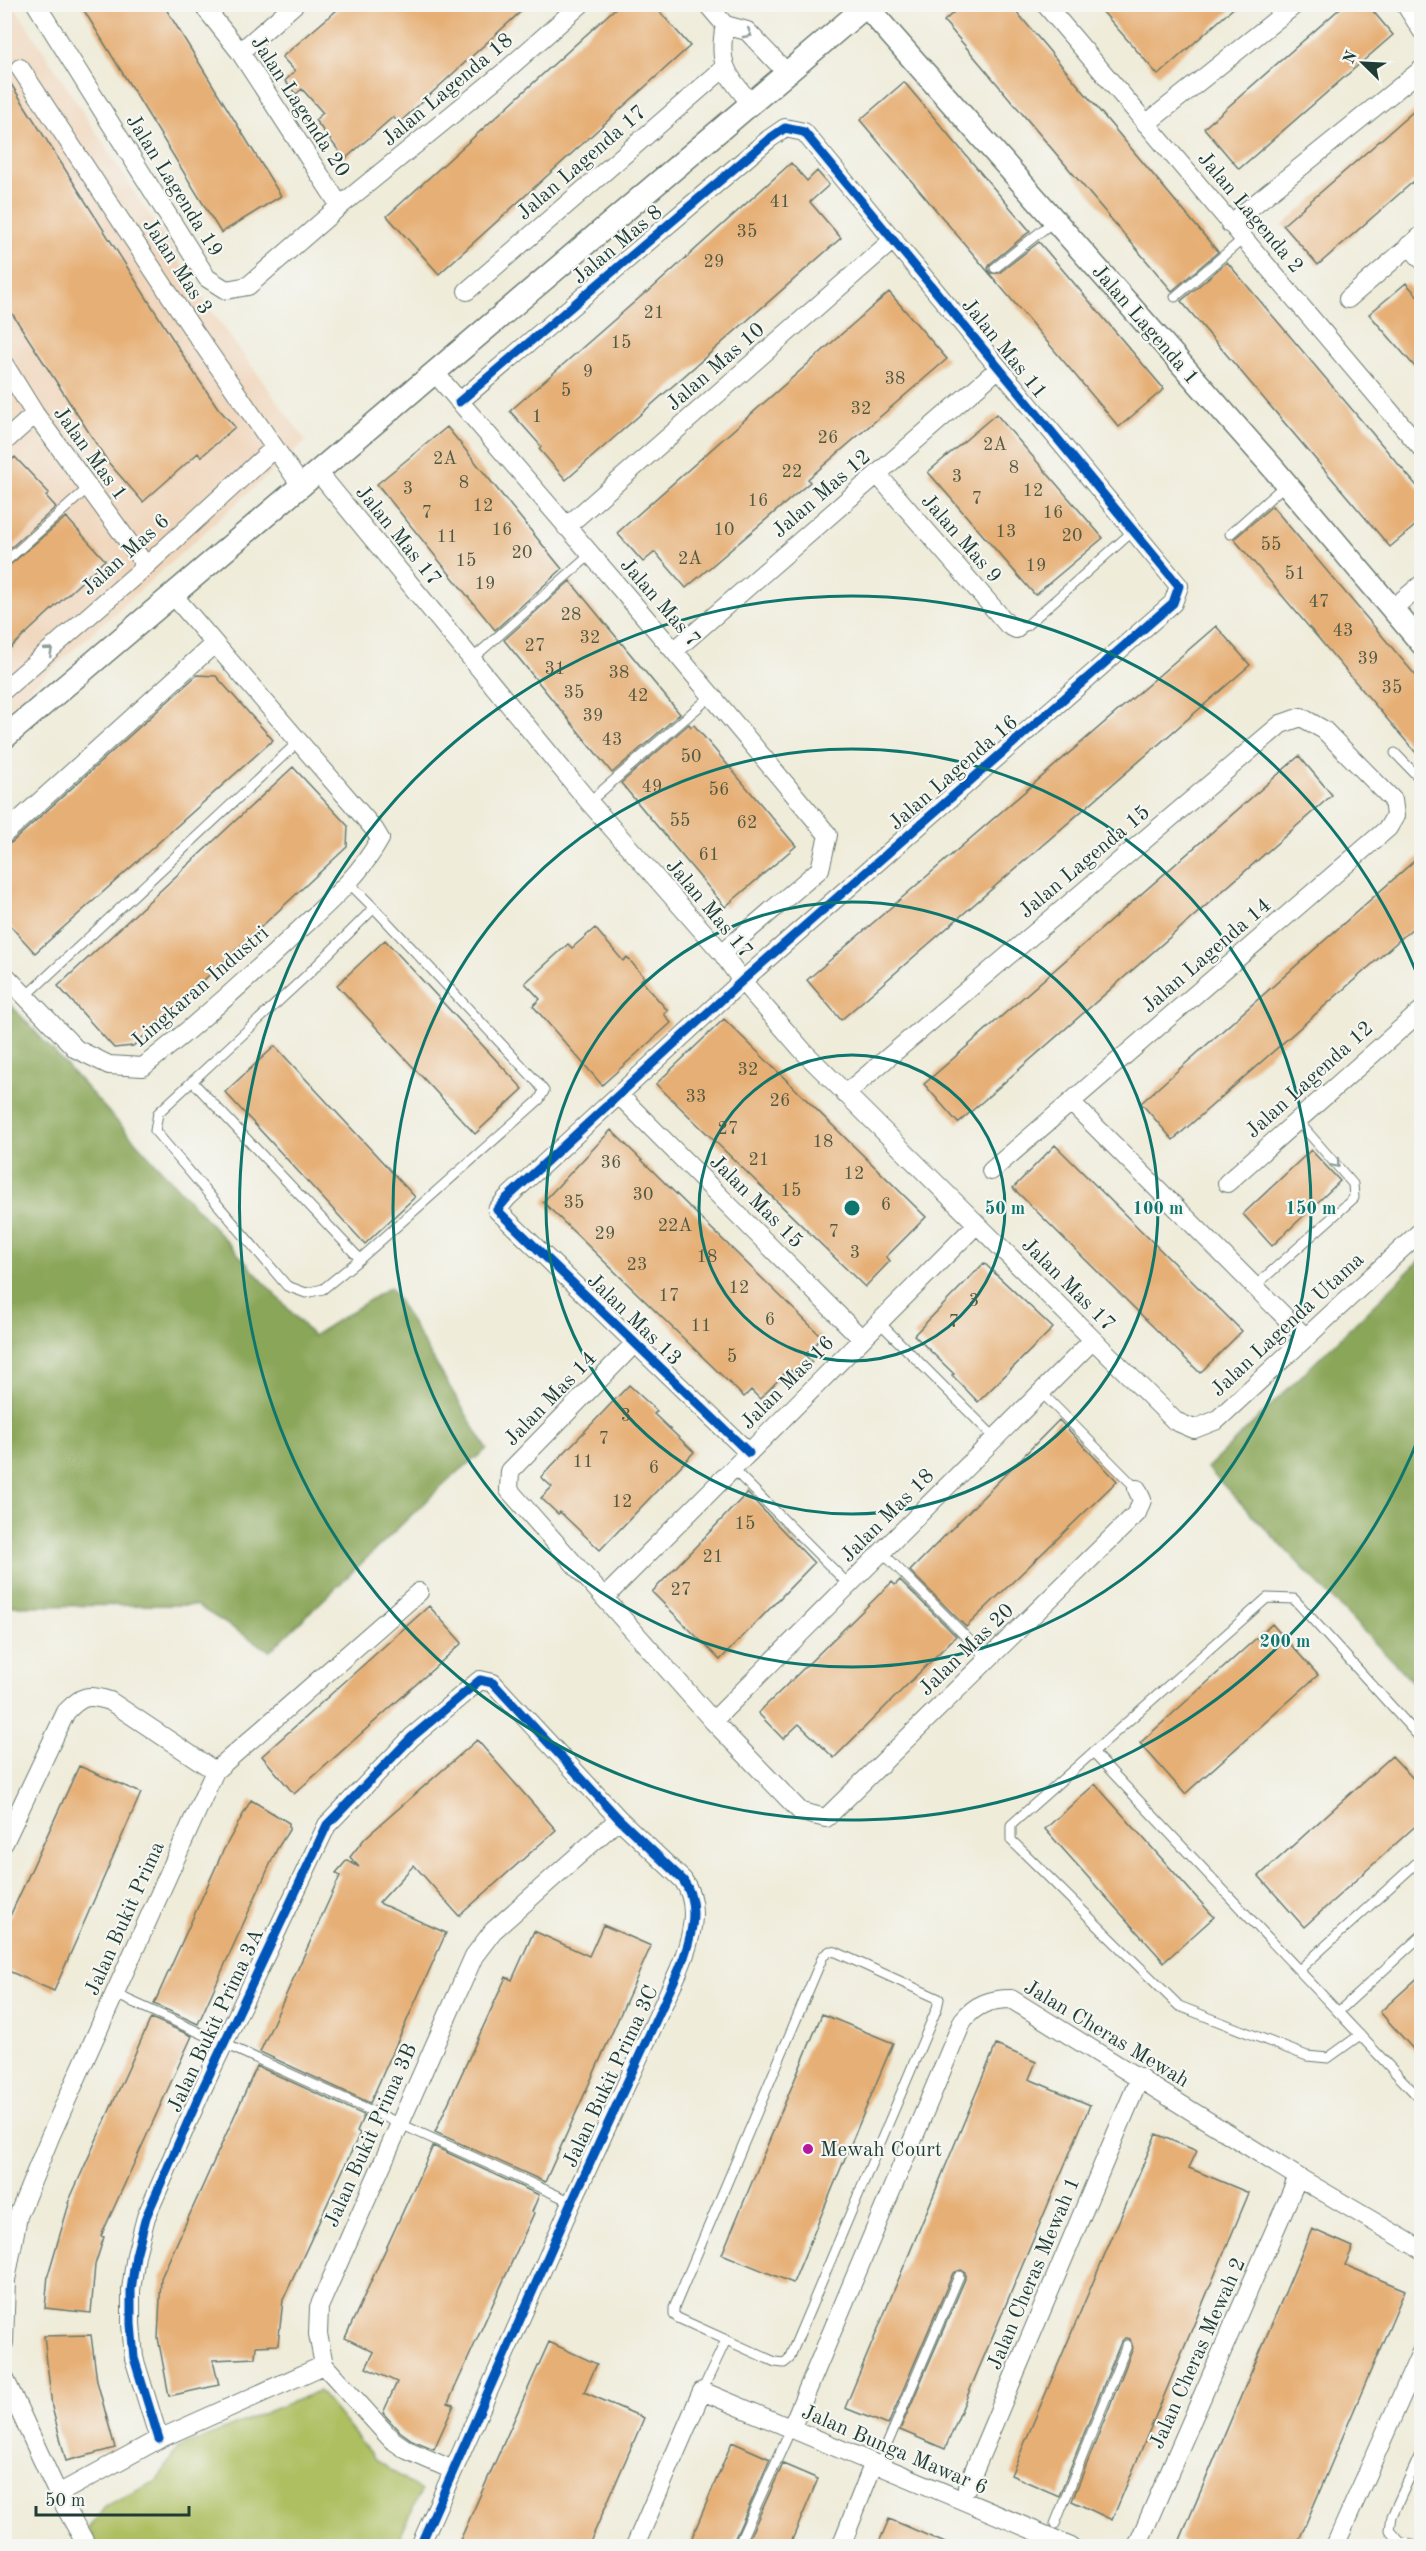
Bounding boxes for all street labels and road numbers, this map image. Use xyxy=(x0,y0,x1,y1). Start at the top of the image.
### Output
street label: Jalan Lagenda 18 xyxy=(379,30,517,151)
street label: Jalan Lagenda 20 xyxy=(246,33,353,181)
street label: Jalan Lagenda 17 xyxy=(513,102,651,225)
street label: Jalan Lagenda 19 xyxy=(122,111,226,261)
street label: Jalan Lagenda 2 xyxy=(1193,148,1306,278)
street label: Jalan Mas 8 xyxy=(569,202,667,289)
street label: Jalan Mas 3 xyxy=(138,215,216,319)
street label: Jalan Lagenda 1 xyxy=(1087,261,1202,389)
street label: Jalan Mas 11 xyxy=(957,295,1050,403)
street label: Jalan Mas 10 xyxy=(663,319,769,415)
street label: Jalan Mas 1 xyxy=(49,403,131,505)
street label: Jalan Mas 12 xyxy=(769,446,875,542)
street label: Jalan Mas 17 xyxy=(351,482,444,590)
street label: Jalan Mas 9 xyxy=(917,491,1005,587)
street label: Jalan Mas 6 xyxy=(78,510,174,600)
street label: Jalan Mas 7 xyxy=(616,555,704,651)
street label: Jalan Lagenda 16 xyxy=(885,712,1023,835)
street label: Jalan Lagenda 15 xyxy=(1016,802,1154,923)
street label: Jalan Mas 17 xyxy=(661,855,756,963)
street label: Jalan Lagenda 14 xyxy=(1138,895,1276,1018)
street label: Lingkaran Industri xyxy=(129,923,273,1052)
street label: Jalan Lagenda 12 xyxy=(1242,1018,1378,1143)
street label: Jalan Mas 15 xyxy=(705,1151,807,1253)
street label: Jalan Mas 17 xyxy=(1017,1234,1119,1336)
street label: Jalan Lagenda Utama xyxy=(1208,1249,1368,1401)
street label: Jalan Mas 13 xyxy=(583,1270,685,1370)
street label: Jalan Mas 16 xyxy=(737,1332,839,1434)
street label: Jalan Mas 14 xyxy=(501,1348,601,1450)
street label: Jalan Mas 18 xyxy=(837,1465,939,1567)
street label: Jalan Mas 20 xyxy=(916,1600,1018,1700)
street label: Jalan Bukit Prima xyxy=(82,1838,169,1999)
street label: Jalan Bukit Prima 3A xyxy=(165,1925,268,2116)
street label: Jalan Cheras Mewah xyxy=(1020,1977,1193,2092)
street label: Jalan Bukit Prima 3C xyxy=(560,1982,663,2171)
street label: Jalan Bukit Prima 3B xyxy=(321,2041,421,2231)
street label: Jalan Cheras Mewah 1 xyxy=(984,2174,1084,2373)
street label: Jalan Cheras Mewah 2 xyxy=(1147,2255,1250,2452)
street label: Jalan Bunga Mawar 6 xyxy=(798,2402,990,2499)

